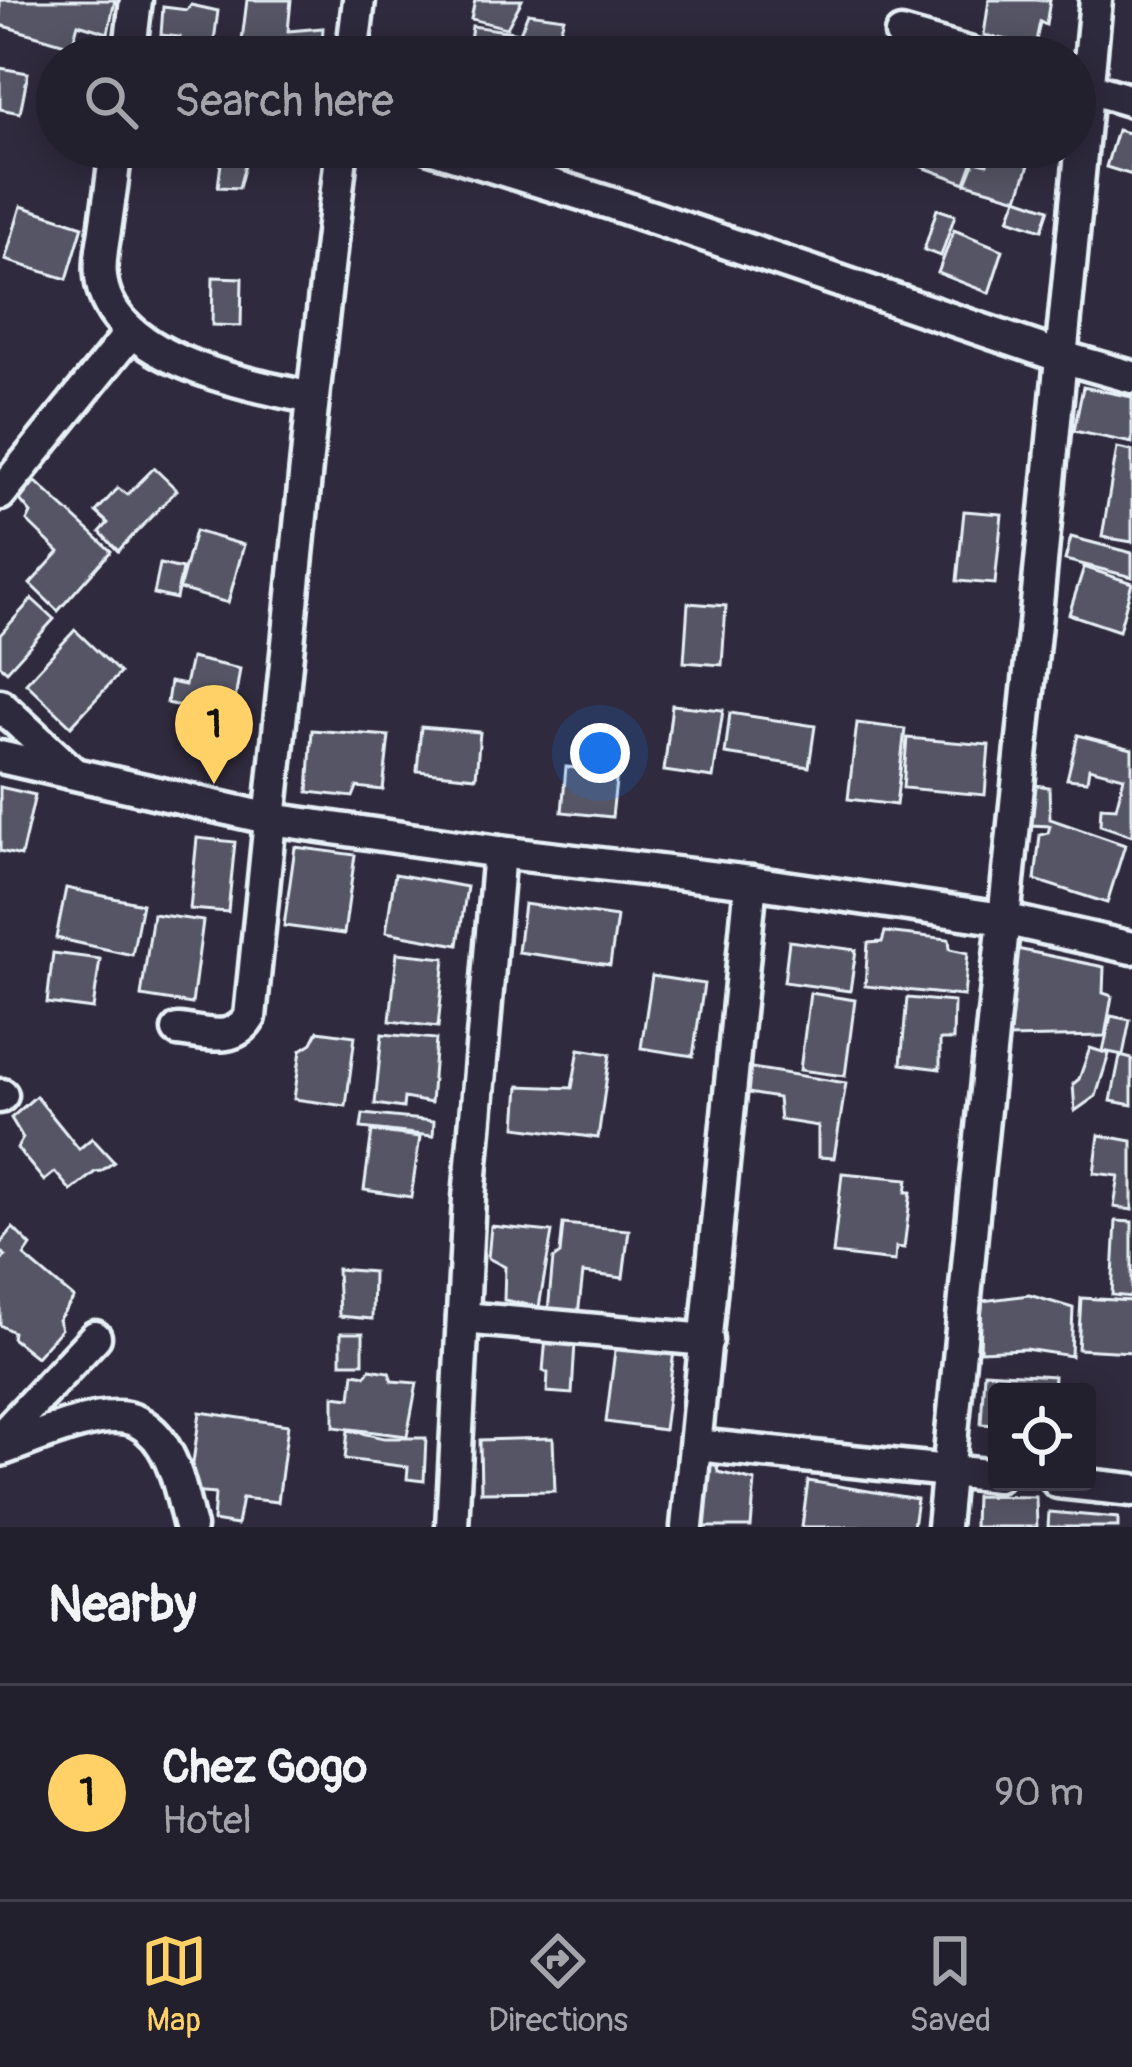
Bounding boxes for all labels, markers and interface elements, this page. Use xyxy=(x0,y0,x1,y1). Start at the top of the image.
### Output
search box xyxy=(36,36,1096,168)
icon: search xyxy=(78,69,144,135)
text: Search here xyxy=(174,74,394,130)
pin: 1 xyxy=(175,685,253,784)
your location xyxy=(570,723,630,783)
map controls xyxy=(988,1383,1096,1491)
button: locate xyxy=(988,1383,1096,1491)
text: Nearby xyxy=(48,1573,196,1637)
text: Chez Gogo xyxy=(162,1740,367,1796)
text: 1 xyxy=(79,1768,95,1817)
text: 90 m xyxy=(994,1768,1084,1817)
text: Hotel xyxy=(162,1796,252,1845)
tab: Map xyxy=(141,1928,207,2041)
tab: Directions xyxy=(488,1928,628,2041)
tab: Saved xyxy=(909,1928,991,2041)

